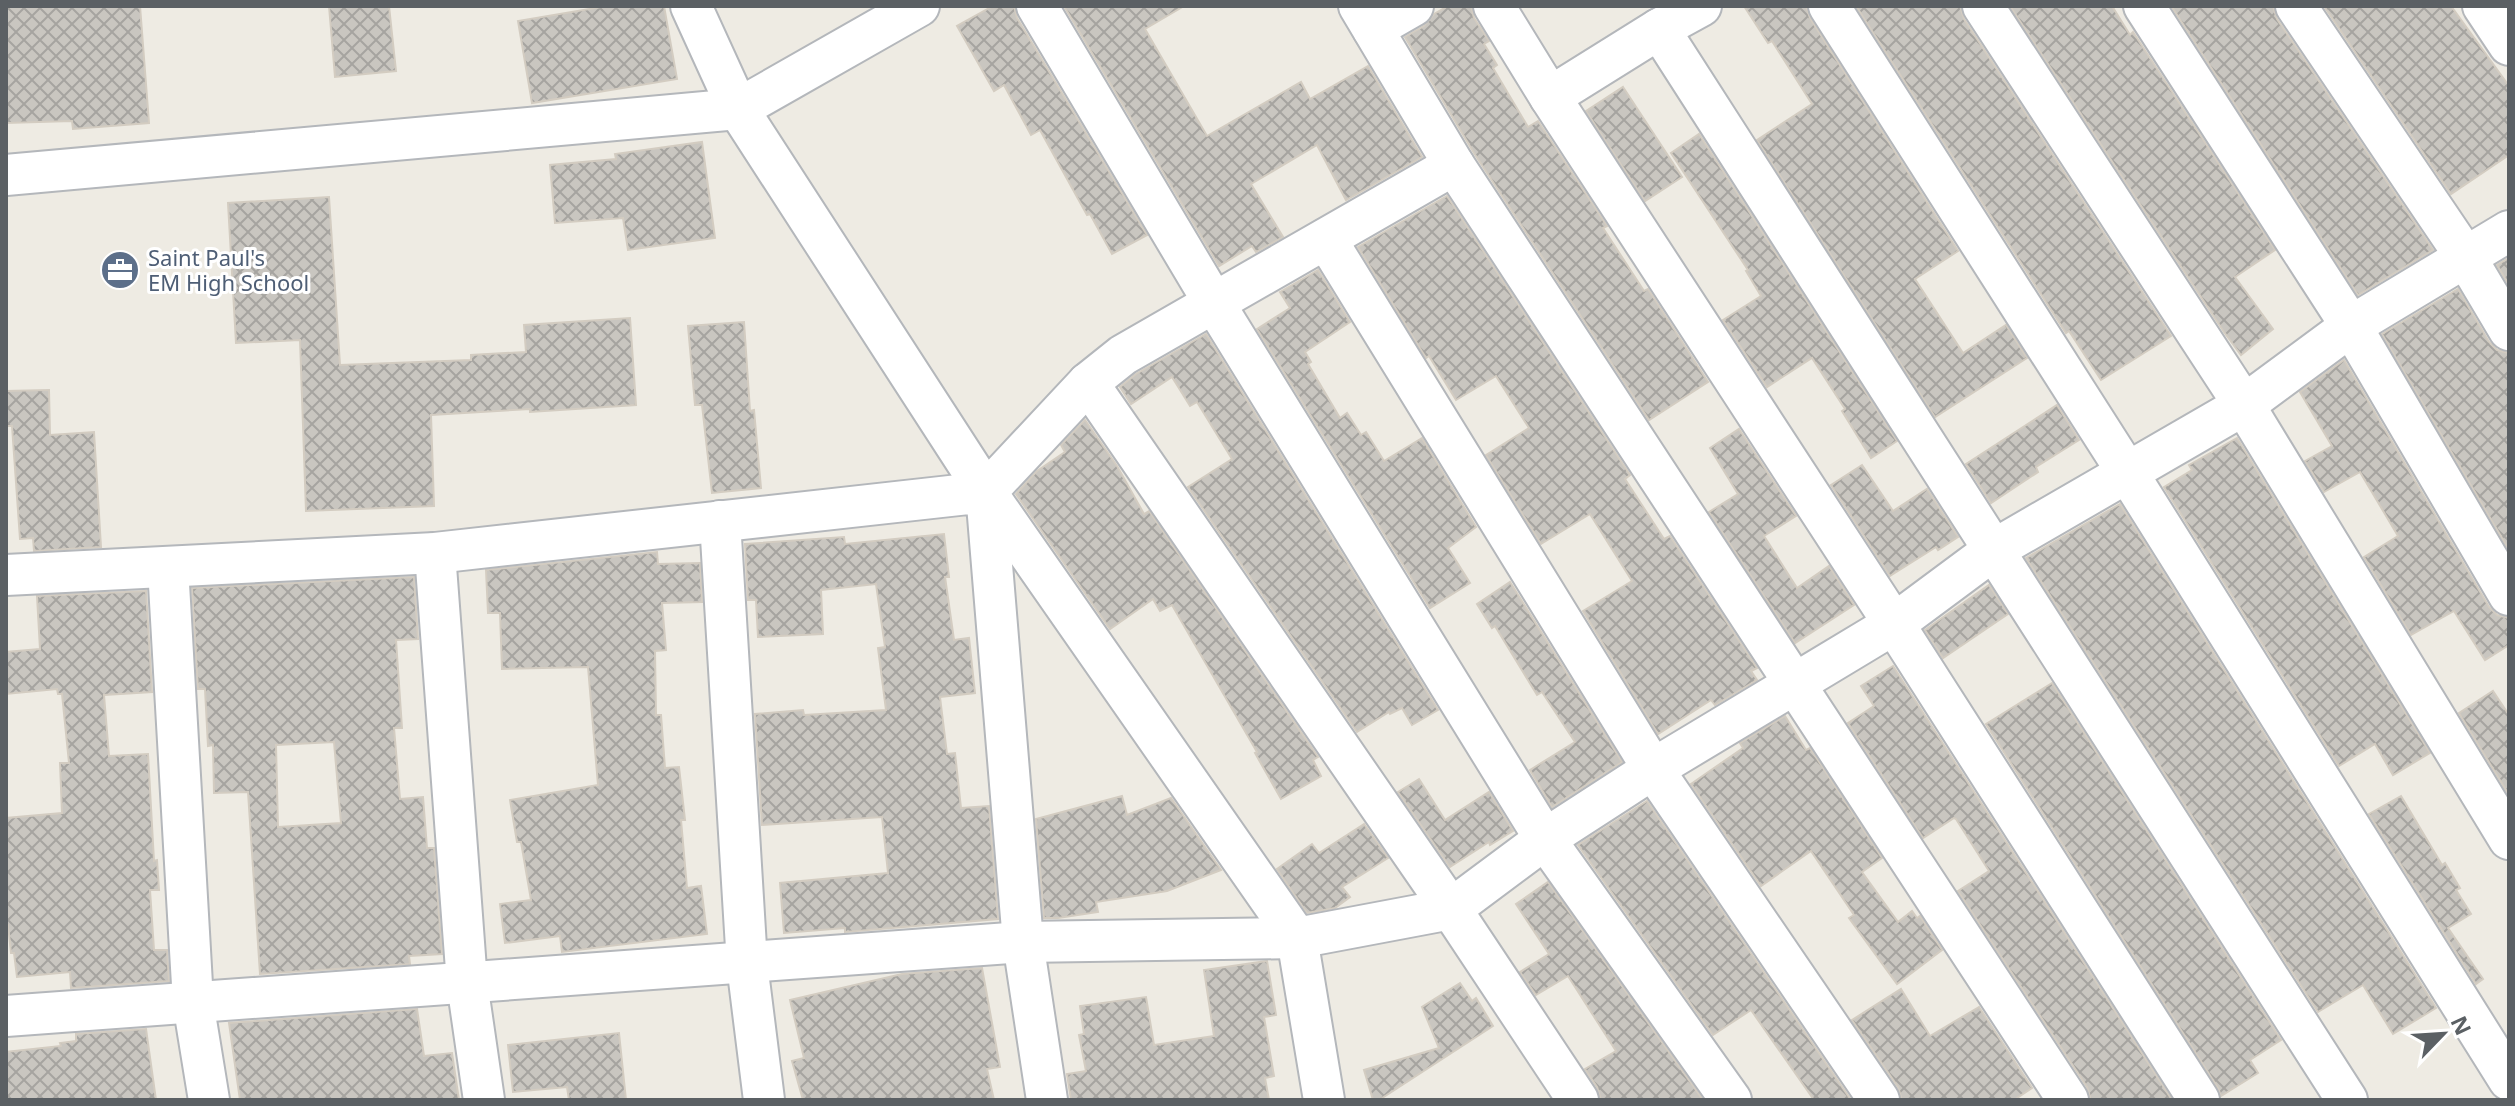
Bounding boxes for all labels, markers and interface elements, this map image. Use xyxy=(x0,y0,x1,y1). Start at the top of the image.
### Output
place label: Saint Paul's EM High School xyxy=(148,242,309,297)
office icon: Saint Paul's EM High School xyxy=(99,249,141,291)
north arrow xyxy=(2403,994,2483,1074)
text: N xyxy=(2445,1011,2479,1040)

